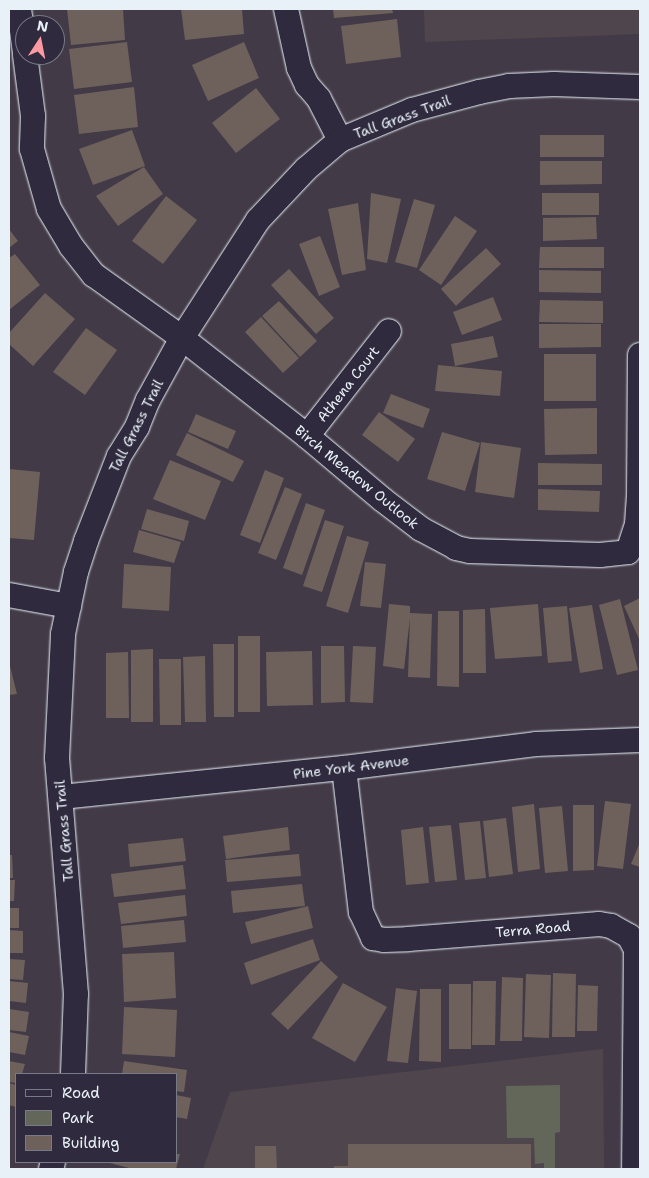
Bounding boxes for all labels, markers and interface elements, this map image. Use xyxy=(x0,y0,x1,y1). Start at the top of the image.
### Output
north arrow xyxy=(15,15,65,65)
text: N xyxy=(36,16,50,36)
street label: Tall Grass Trail xyxy=(351,92,453,142)
street label: Athena Court xyxy=(313,343,383,425)
street label: Tall Grass Trail xyxy=(105,377,167,475)
street label: Birch Meadow Outlook xyxy=(292,422,422,532)
street label: Pine York Avenue xyxy=(292,752,410,782)
street label: Tall Grass Trail xyxy=(51,779,77,883)
street label: Terra Road xyxy=(495,917,571,941)
legend xyxy=(15,1073,178,1163)
text: Road xyxy=(62,1083,100,1103)
text: Park xyxy=(62,1108,94,1128)
text: Building xyxy=(62,1133,119,1153)

